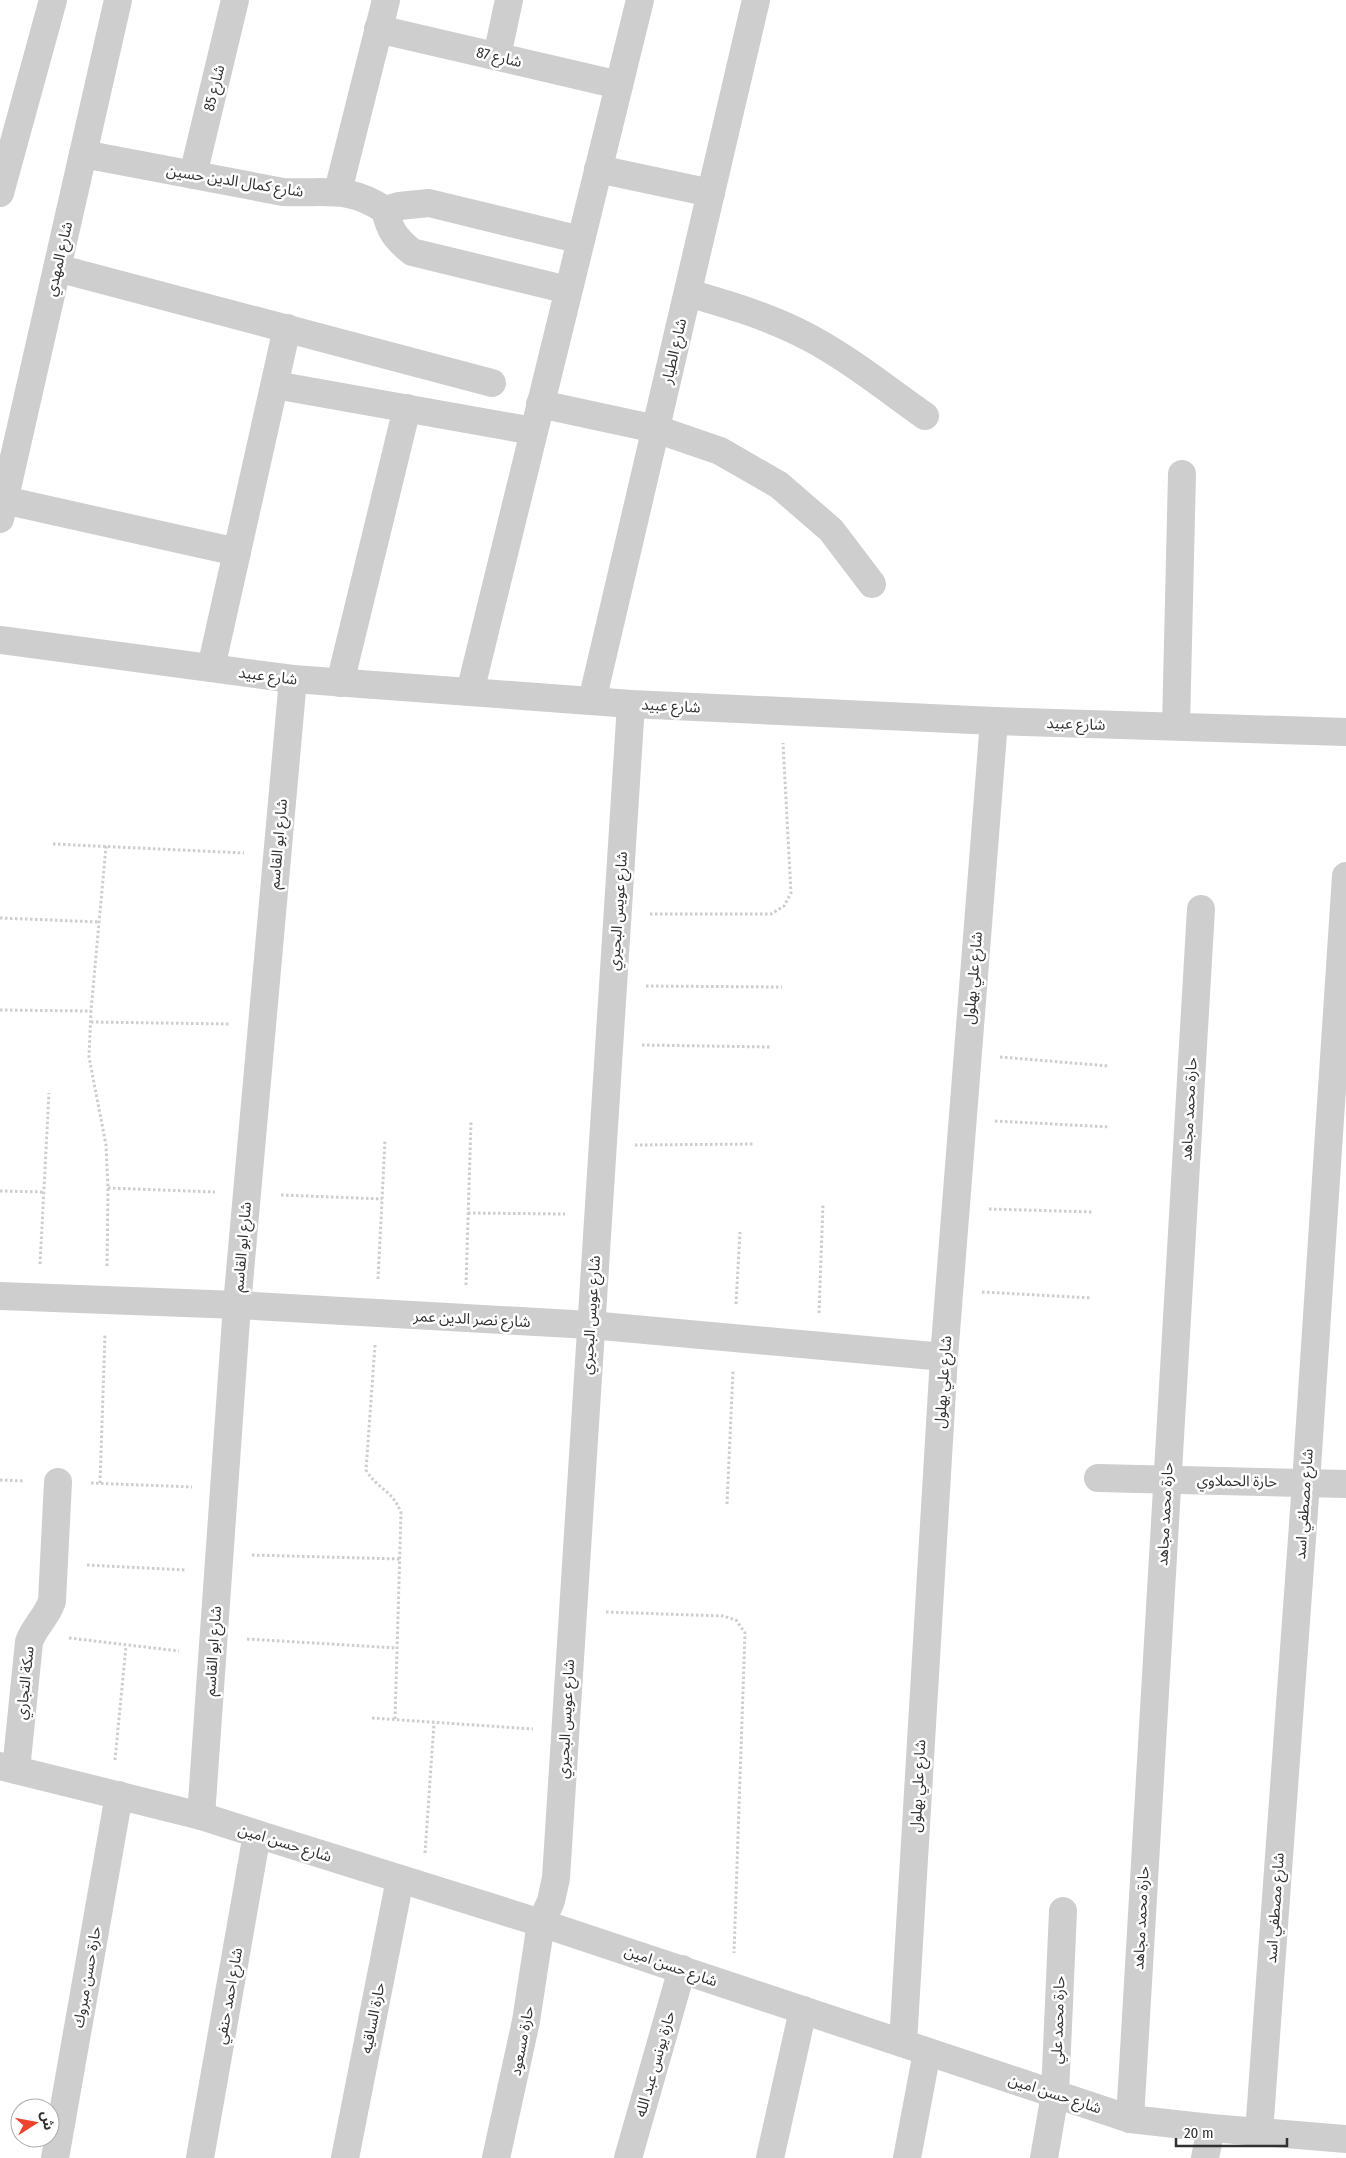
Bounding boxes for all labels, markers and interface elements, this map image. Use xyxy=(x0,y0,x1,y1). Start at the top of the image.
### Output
street label: شارع 87 xyxy=(474,43,524,74)
street label: شارع 85 xyxy=(200,63,231,114)
street label: شارع كمال الدين حسين xyxy=(165,161,305,204)
street label: شارع المهدي xyxy=(42,220,79,299)
street label: شارع الطيار xyxy=(658,316,693,387)
street label: شارع عبيد xyxy=(237,663,299,692)
street label: شارع عبيد xyxy=(641,695,701,720)
street label: شارع عبيد xyxy=(1046,714,1106,737)
street label: شارع ابو القاسم xyxy=(265,798,294,890)
street label: شارع عويس البحيري xyxy=(605,851,634,971)
street label: شارع علي بهلول xyxy=(960,931,989,1025)
street label: حارة محمد مجاهد xyxy=(1177,1057,1201,1161)
street label: شارع ابو القاسم xyxy=(229,1201,258,1293)
street label: شارع عويس البحيري xyxy=(578,1255,607,1375)
street label: شارع نصر الدين عمر xyxy=(412,1307,531,1334)
street label: شارع علي بهلول xyxy=(931,1335,958,1429)
street label: شارع مصطفي اسد xyxy=(1291,1448,1320,1560)
street label: حارة محمد مجاهد xyxy=(1153,1462,1177,1566)
street label: حارة الحملاوي xyxy=(1197,1471,1278,1493)
street label: شارع ابو القاسم xyxy=(201,1605,228,1697)
street label: سكة التجاري xyxy=(12,1645,40,1721)
street label: شارع عويس البحيري xyxy=(554,1659,581,1779)
street label: شارع علي بهلول xyxy=(907,1739,932,1833)
street label: شارع حسن امين xyxy=(235,1820,334,1869)
street label: شارع مصطفي اسد xyxy=(1262,1852,1291,1964)
street label: حارة محمد مجاهد xyxy=(1129,1866,1153,1970)
street label: حارة حسن مبروك xyxy=(69,1925,105,2029)
street label: شارع حسن امين xyxy=(621,1942,720,1993)
street label: شارع احمد حنفي xyxy=(212,1946,249,2046)
street label: حارة محمد علي xyxy=(1047,1975,1071,2065)
street label: حارة الساقيه xyxy=(357,1981,389,2055)
street label: حارة مسعود xyxy=(506,2005,538,2077)
street label: حارة يونس عبد الله xyxy=(631,2009,679,2119)
street label: شارع حسن امين xyxy=(1005,2070,1104,2120)
north arrow xyxy=(10,2098,60,2148)
text: ش xyxy=(37,2110,57,2132)
scale bar xyxy=(1176,2116,1287,2148)
text: 20 m xyxy=(1184,2124,1214,2142)

